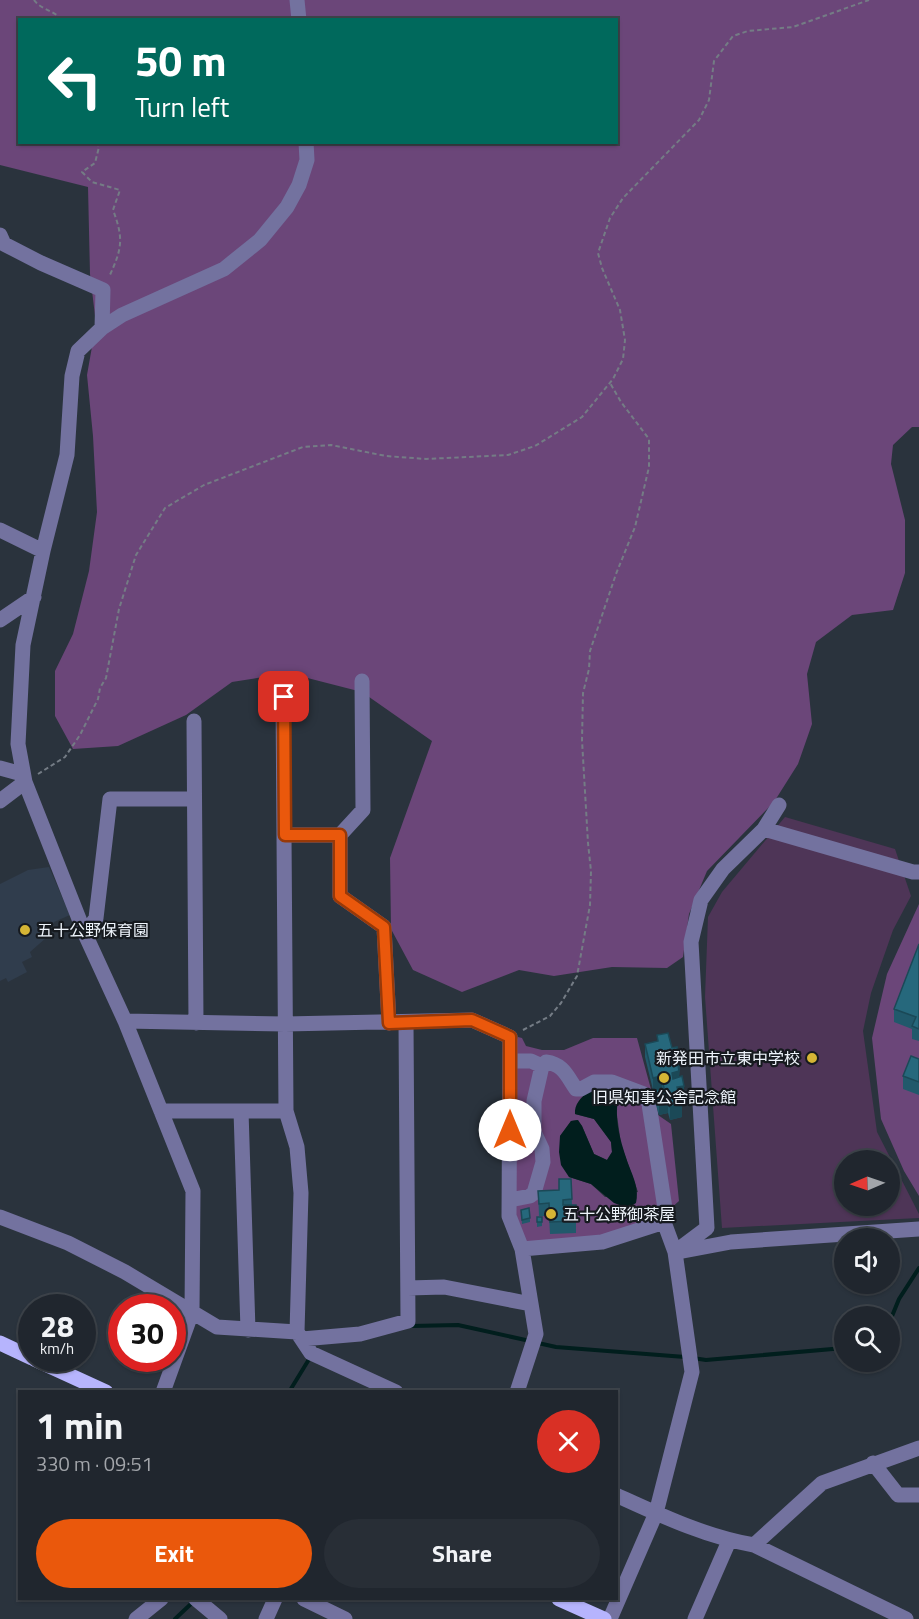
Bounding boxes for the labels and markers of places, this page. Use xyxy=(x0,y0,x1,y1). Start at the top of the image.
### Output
pin xyxy=(258,671,309,722)
place label: 五十公野保育園 xyxy=(37,918,149,942)
marker: 五十公野保育園 xyxy=(18,923,32,937)
place label: 新発田市立東中学校 xyxy=(656,1046,800,1070)
marker: 新発田市立東中学校 xyxy=(805,1051,819,1065)
marker: 旧県知事公舎記念館 xyxy=(657,1071,671,1085)
place label: 旧県知事公舎記念館 xyxy=(592,1085,736,1109)
place label: 五十公野御茶屋 xyxy=(563,1202,675,1226)
marker: 五十公野御茶屋 xyxy=(544,1207,558,1221)

